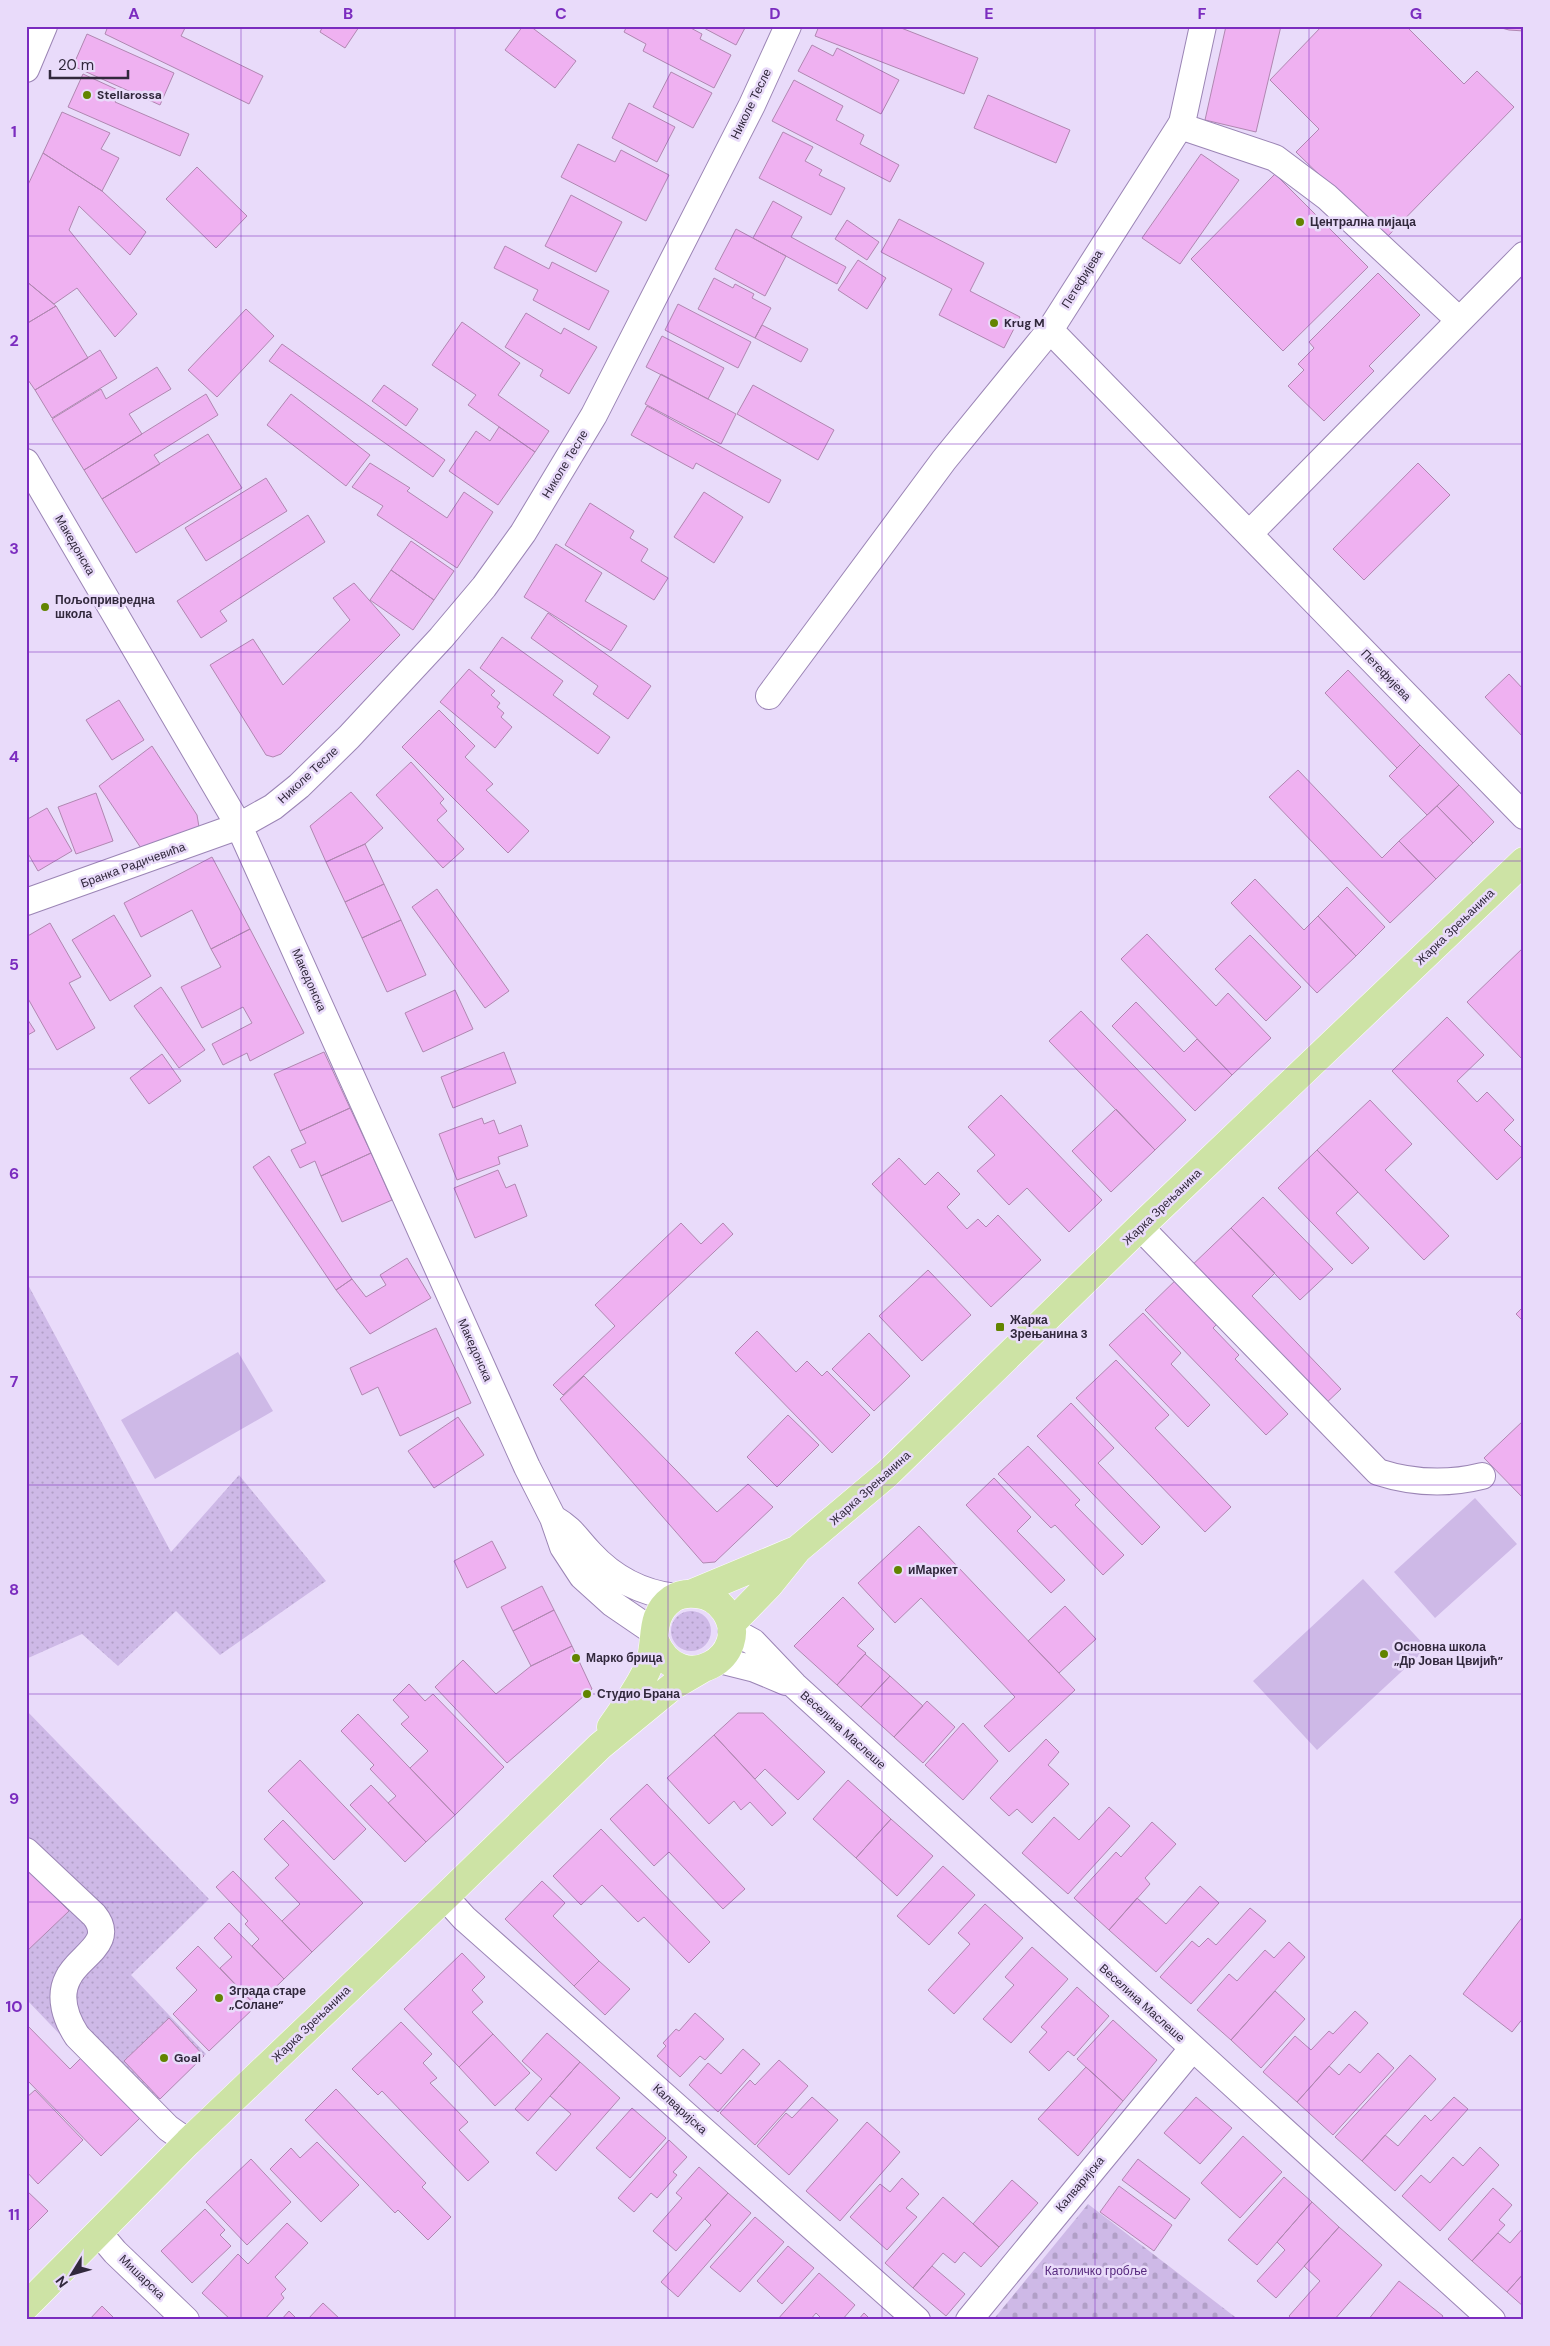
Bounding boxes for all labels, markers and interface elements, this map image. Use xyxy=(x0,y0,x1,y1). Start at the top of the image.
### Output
text: A xyxy=(128,3,140,24)
text: B xyxy=(343,3,353,24)
text: C xyxy=(555,3,567,24)
text: D xyxy=(769,3,781,24)
text: E xyxy=(984,3,994,24)
text: F xyxy=(1198,3,1207,24)
text: G xyxy=(1410,3,1422,24)
scale bar xyxy=(50,48,128,80)
text: 20 m xyxy=(58,55,94,75)
street label: Николе Тесле xyxy=(727,66,775,142)
place label: Stellarossa xyxy=(97,87,162,103)
marker: Stellarossa xyxy=(81,89,93,101)
text: 1 xyxy=(11,121,17,142)
place label: Централна пијаца xyxy=(1310,214,1416,230)
marker: Централна пијаца xyxy=(1294,216,1306,228)
street label: Петефијева xyxy=(1058,247,1106,311)
place label: Krug M xyxy=(1004,315,1045,331)
marker: Krug M xyxy=(988,317,1000,329)
text: 2 xyxy=(9,330,19,351)
street label: Николе Тесле xyxy=(538,427,592,501)
street label: Македонска xyxy=(51,512,99,578)
text: 3 xyxy=(9,538,19,559)
place label: Пољопривредна школа xyxy=(55,592,155,622)
marker: Пољопривредна школа xyxy=(39,601,51,613)
street label: Петефијева xyxy=(1357,646,1415,704)
street label: Николе Тесле xyxy=(274,743,342,807)
text: 4 xyxy=(9,746,19,767)
street label: Бранка Радичевића xyxy=(78,838,188,891)
street label: Жарка Зрењанина xyxy=(1412,885,1498,969)
street label: Македонска xyxy=(288,946,330,1014)
text: 5 xyxy=(9,954,19,975)
text: 6 xyxy=(9,1163,19,1184)
street label: Жарка Зрењанина xyxy=(1119,1165,1205,1249)
place label: Жарка Зрењанина 3 xyxy=(1009,1312,1088,1342)
street label: Македонска xyxy=(454,1316,496,1384)
marker: Жарка Зрењанина 3 xyxy=(994,1321,1006,1333)
text: 7 xyxy=(10,1371,19,1392)
street label: Жарка Зрењанина xyxy=(826,1447,914,1529)
place label: иМаркет xyxy=(908,1562,958,1578)
marker: иМаркет xyxy=(892,1564,904,1576)
text: 8 xyxy=(9,1579,19,1600)
place label: Основна школа „Др Јован Цвијић” xyxy=(1394,1639,1504,1669)
marker: Основна школа „Др Јован Цвијић” xyxy=(1378,1648,1390,1660)
place label: Марко брица xyxy=(586,1650,663,1666)
marker: Марко брица xyxy=(570,1652,582,1664)
place label: Студио Брана xyxy=(597,1686,680,1702)
street label: Веселина Маслеше xyxy=(797,1687,889,1773)
marker: Студио Брана xyxy=(581,1688,593,1700)
text: 9 xyxy=(9,1788,19,1809)
street label: Веселина Маслеше xyxy=(1096,1960,1188,2046)
street label: Жарка Зрењанина xyxy=(268,1982,354,2066)
place label: Зграда старе „Солане” xyxy=(229,1983,306,2013)
marker: Зграда старе „Солане” xyxy=(213,1992,225,2004)
text: 10 xyxy=(5,1996,23,2017)
place label: Goal xyxy=(174,2050,201,2066)
marker: Goal xyxy=(158,2052,170,2064)
street label: Калваријска xyxy=(649,2080,711,2138)
street label: Калваријска xyxy=(1052,2153,1108,2215)
text: 11 xyxy=(8,2204,20,2225)
north arrow xyxy=(48,2248,98,2298)
street label: Мишарска xyxy=(116,2251,169,2303)
park label: Католичко гробље xyxy=(1045,2263,1148,2279)
text: N xyxy=(51,2272,72,2291)

